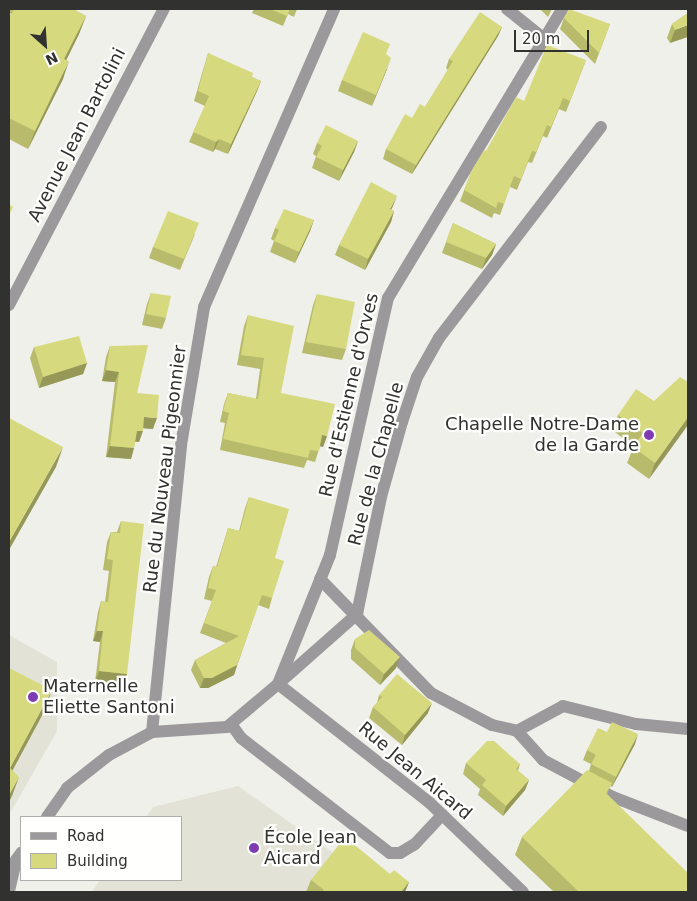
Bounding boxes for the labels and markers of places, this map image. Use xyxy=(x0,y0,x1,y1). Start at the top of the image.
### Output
place label: Chapelle Notre-Dame de la Garde xyxy=(445,414,639,456)
marker: Chapelle Notre-Dame de la Garde xyxy=(643,429,655,441)
place label: Maternelle Eliette Santoni xyxy=(43,676,175,719)
marker: Maternelle Eliette Santoni xyxy=(27,691,39,703)
place label: École Jean Aicard xyxy=(264,827,357,870)
marker: École Jean Aicard xyxy=(248,842,260,854)

